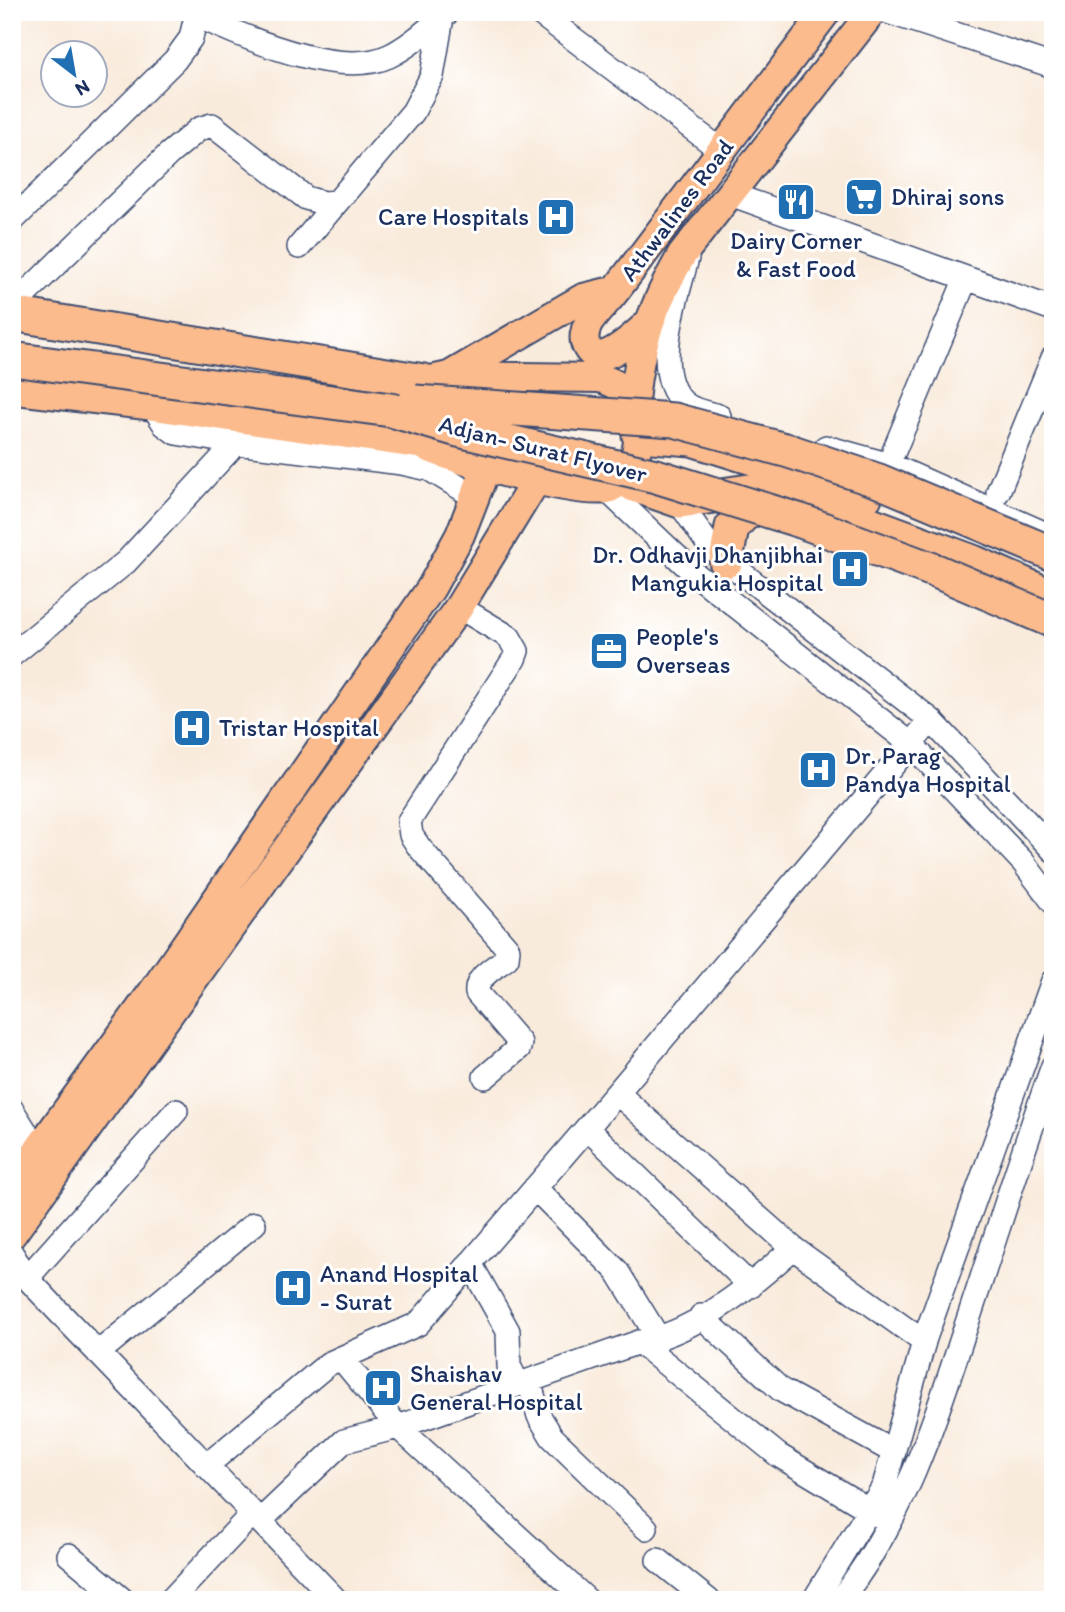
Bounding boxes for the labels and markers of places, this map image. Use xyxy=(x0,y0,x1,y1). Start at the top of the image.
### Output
supermarket icon: Dhiraj sons xyxy=(843,176,885,218)
restaurant icon: Dairy Corner & Fast Food xyxy=(775,181,817,223)
place label: Dhiraj sons xyxy=(891,182,1005,211)
hospital icon: Care Hospitals xyxy=(535,196,577,238)
place label: Care Hospitals xyxy=(378,202,529,231)
place label: Dairy Corner & Fast Food xyxy=(730,226,862,283)
place label: Dr. Odhavji Dhanjibhai Mangukia Hospital xyxy=(592,540,823,597)
hospital icon: Dr. Odhavji Dhanjibhai Mangukia Hospital xyxy=(829,548,871,590)
place label: People's Overseas xyxy=(636,622,730,679)
office icon: People's Overseas xyxy=(588,630,630,672)
hospital icon: Tristar Hospital xyxy=(171,707,213,749)
place label: Tristar Hospital xyxy=(219,713,379,742)
place label: Dr. Parag Pandya Hospital xyxy=(845,741,1011,798)
hospital icon: Dr. Parag Pandya Hospital xyxy=(797,749,839,791)
place label: Anand Hospital - Surat xyxy=(320,1259,479,1316)
hospital icon: Anand Hospital - Surat xyxy=(272,1267,314,1309)
place label: Shaishav General Hospital xyxy=(410,1359,583,1416)
hospital icon: Shaishav General Hospital xyxy=(362,1367,404,1409)

